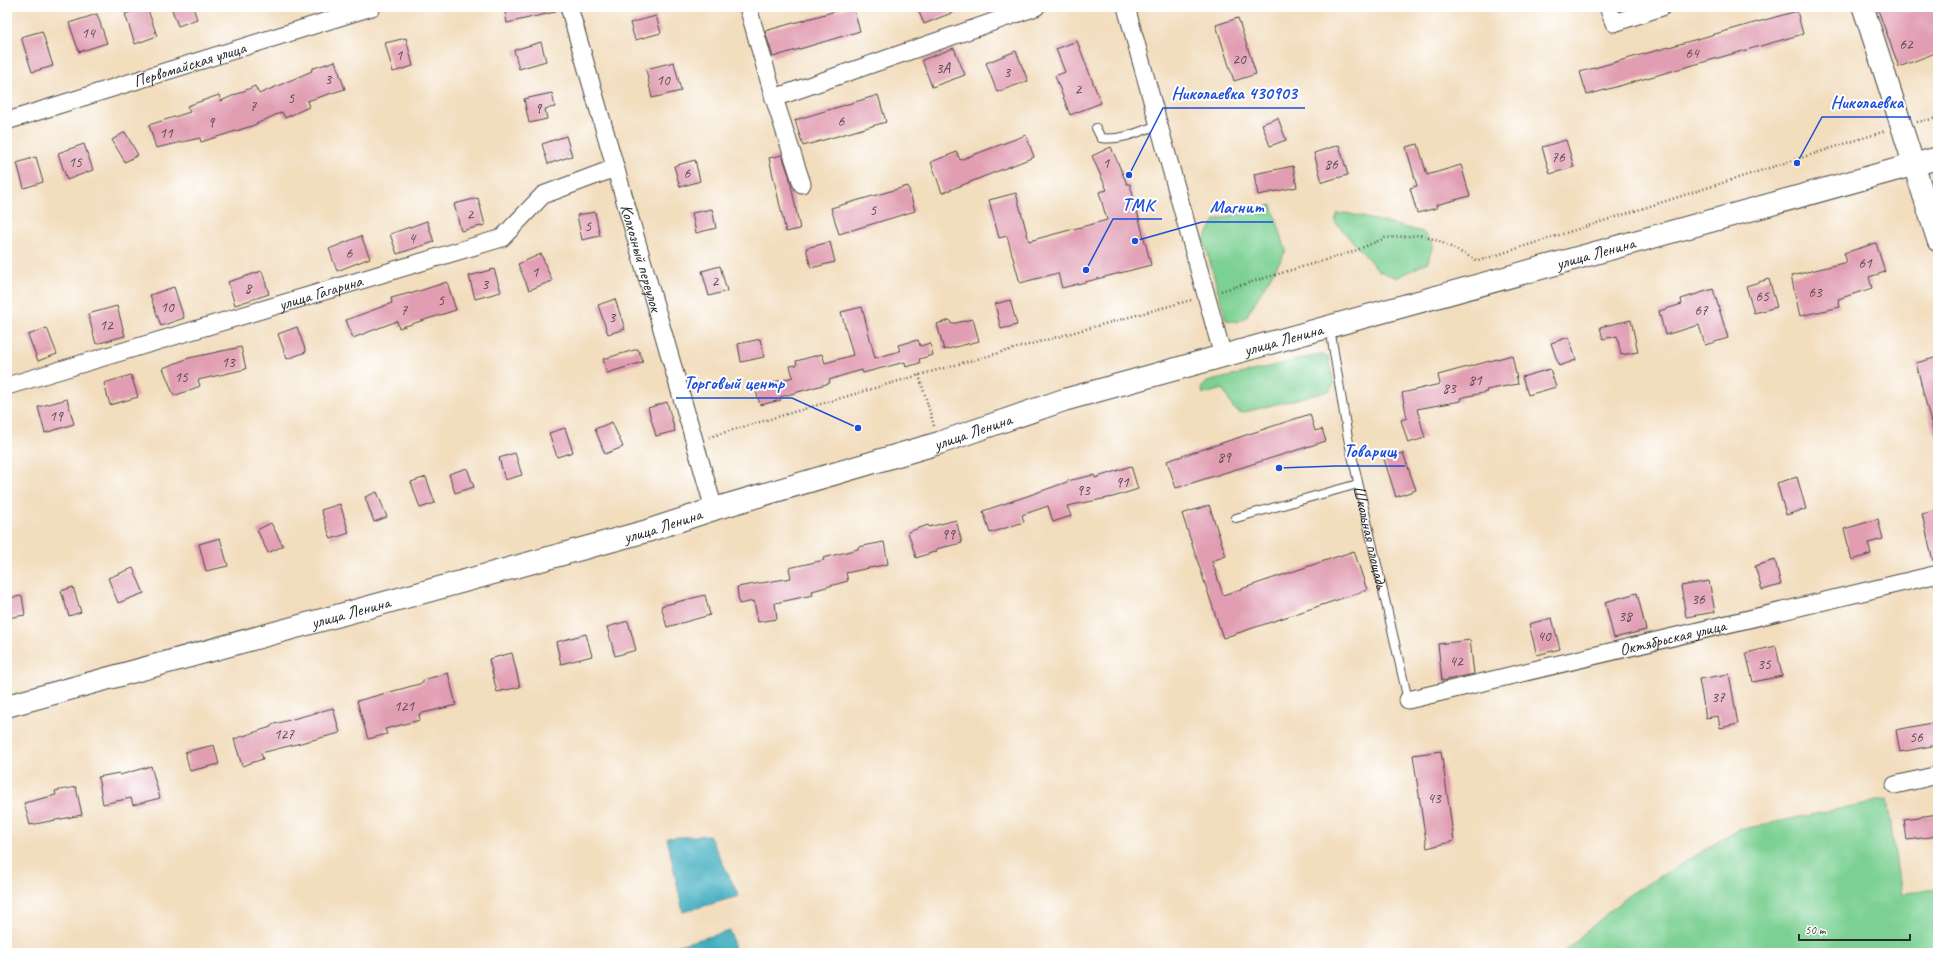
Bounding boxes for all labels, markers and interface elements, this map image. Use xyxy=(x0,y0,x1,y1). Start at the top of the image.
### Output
house number: 14 xyxy=(81,24,96,43)
house number: 62 xyxy=(1899,35,1914,54)
street label: Первомайская улица xyxy=(130,36,249,91)
house number: 64 xyxy=(1685,44,1700,63)
house number: 1 xyxy=(396,46,404,65)
house number: 20 xyxy=(1232,50,1247,69)
house number: 3А xyxy=(936,59,952,78)
house number: 3 xyxy=(1004,63,1012,82)
house number: 3 xyxy=(325,70,333,89)
house number: 10 xyxy=(656,71,671,90)
callout: Николаевка 430903 xyxy=(1163,78,1305,108)
house number: 2 xyxy=(1075,80,1083,99)
text: Николаевка 430903 xyxy=(1171,82,1299,104)
callout: Николаевка xyxy=(1822,87,1911,117)
house number: 5 xyxy=(288,89,296,108)
text: Николаевка xyxy=(1831,91,1904,113)
house number: 7 xyxy=(250,97,258,116)
house number: 9 xyxy=(535,99,543,118)
house number: 6 xyxy=(838,112,846,131)
house number: 9 xyxy=(208,113,216,132)
house number: 11 xyxy=(159,124,174,143)
house number: 76 xyxy=(1551,148,1566,167)
house number: 15 xyxy=(68,153,83,172)
house number: 1 xyxy=(1103,154,1111,173)
house number: 86 xyxy=(1324,155,1339,174)
house number: 6 xyxy=(684,164,692,183)
callout: ТМК xyxy=(1113,189,1162,219)
callout: Магнит xyxy=(1202,192,1273,222)
text: ТМК xyxy=(1122,194,1157,216)
text: Магнит xyxy=(1210,196,1265,218)
house number: 5 xyxy=(870,201,878,220)
street label: Колхозный переулок xyxy=(616,202,667,315)
house number: 2 xyxy=(467,205,475,224)
house number: 5 xyxy=(585,217,593,236)
house number: 4 xyxy=(409,229,417,248)
street label: улица Ленина xyxy=(1553,231,1639,274)
house number: 6 xyxy=(346,244,354,263)
house number: 61 xyxy=(1858,254,1873,273)
house number: 1 xyxy=(532,263,540,282)
street label: улица Гагарина xyxy=(275,269,366,315)
house number: 2 xyxy=(712,272,720,291)
house number: 3 xyxy=(482,275,490,294)
house number: 8 xyxy=(245,279,253,298)
house number: 63 xyxy=(1808,283,1823,302)
house number: 65 xyxy=(1755,287,1770,306)
house number: 5 xyxy=(438,291,446,310)
house number: 10 xyxy=(160,298,175,317)
house number: 7 xyxy=(401,301,409,320)
house number: 67 xyxy=(1694,301,1709,320)
house number: 3 xyxy=(609,308,617,327)
house number: 12 xyxy=(99,316,114,335)
street label: улица Ленина xyxy=(1240,318,1327,361)
house number: 13 xyxy=(221,353,236,372)
house number: 15 xyxy=(174,368,189,387)
callout: Торговый центр xyxy=(676,368,792,398)
house number: 81 xyxy=(1468,371,1483,390)
text: Торговый центр xyxy=(684,372,785,394)
house number: 83 xyxy=(1442,379,1457,398)
house number: 19 xyxy=(49,407,64,426)
street label: улица Ленина xyxy=(930,408,1016,455)
callout: Товарищ xyxy=(1336,436,1405,466)
text: Товарищ xyxy=(1344,440,1397,462)
house number: 89 xyxy=(1217,448,1232,467)
house number: 91 xyxy=(1115,473,1130,492)
house number: 93 xyxy=(1076,481,1091,500)
street label: Школьная площадь xyxy=(1349,484,1393,592)
street label: улица Ленина xyxy=(620,503,706,548)
house number: 99 xyxy=(941,525,956,544)
house number: 36 xyxy=(1691,590,1706,609)
street label: улица Ленина xyxy=(308,591,394,633)
house number: 38 xyxy=(1618,607,1633,626)
street label: Октябрьская улица xyxy=(1617,614,1730,660)
house number: 40 xyxy=(1537,627,1552,646)
house number: 42 xyxy=(1449,652,1464,671)
house number: 35 xyxy=(1757,655,1772,674)
house number: 37 xyxy=(1711,688,1726,707)
house number: 121 xyxy=(394,697,415,716)
house number: 127 xyxy=(274,725,295,744)
house number: 56 xyxy=(1909,728,1924,747)
house number: 43 xyxy=(1427,789,1442,808)
scale bar xyxy=(1799,916,1910,942)
text: 50 m xyxy=(1805,922,1827,938)

